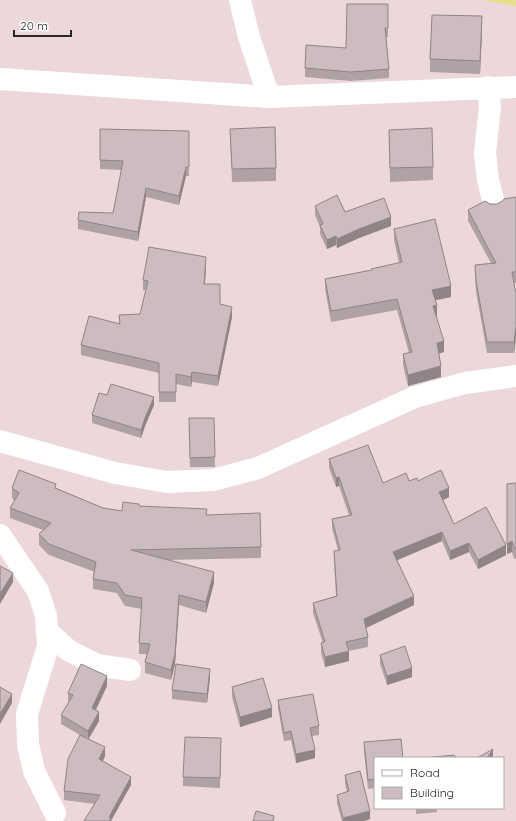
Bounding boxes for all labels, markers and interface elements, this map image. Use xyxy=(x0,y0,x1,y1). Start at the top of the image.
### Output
scale bar xyxy=(14,12,71,38)
text: 20 m xyxy=(20,18,48,33)
legend xyxy=(374,757,504,809)
text: Road xyxy=(410,765,440,780)
text: Building xyxy=(410,785,454,800)

